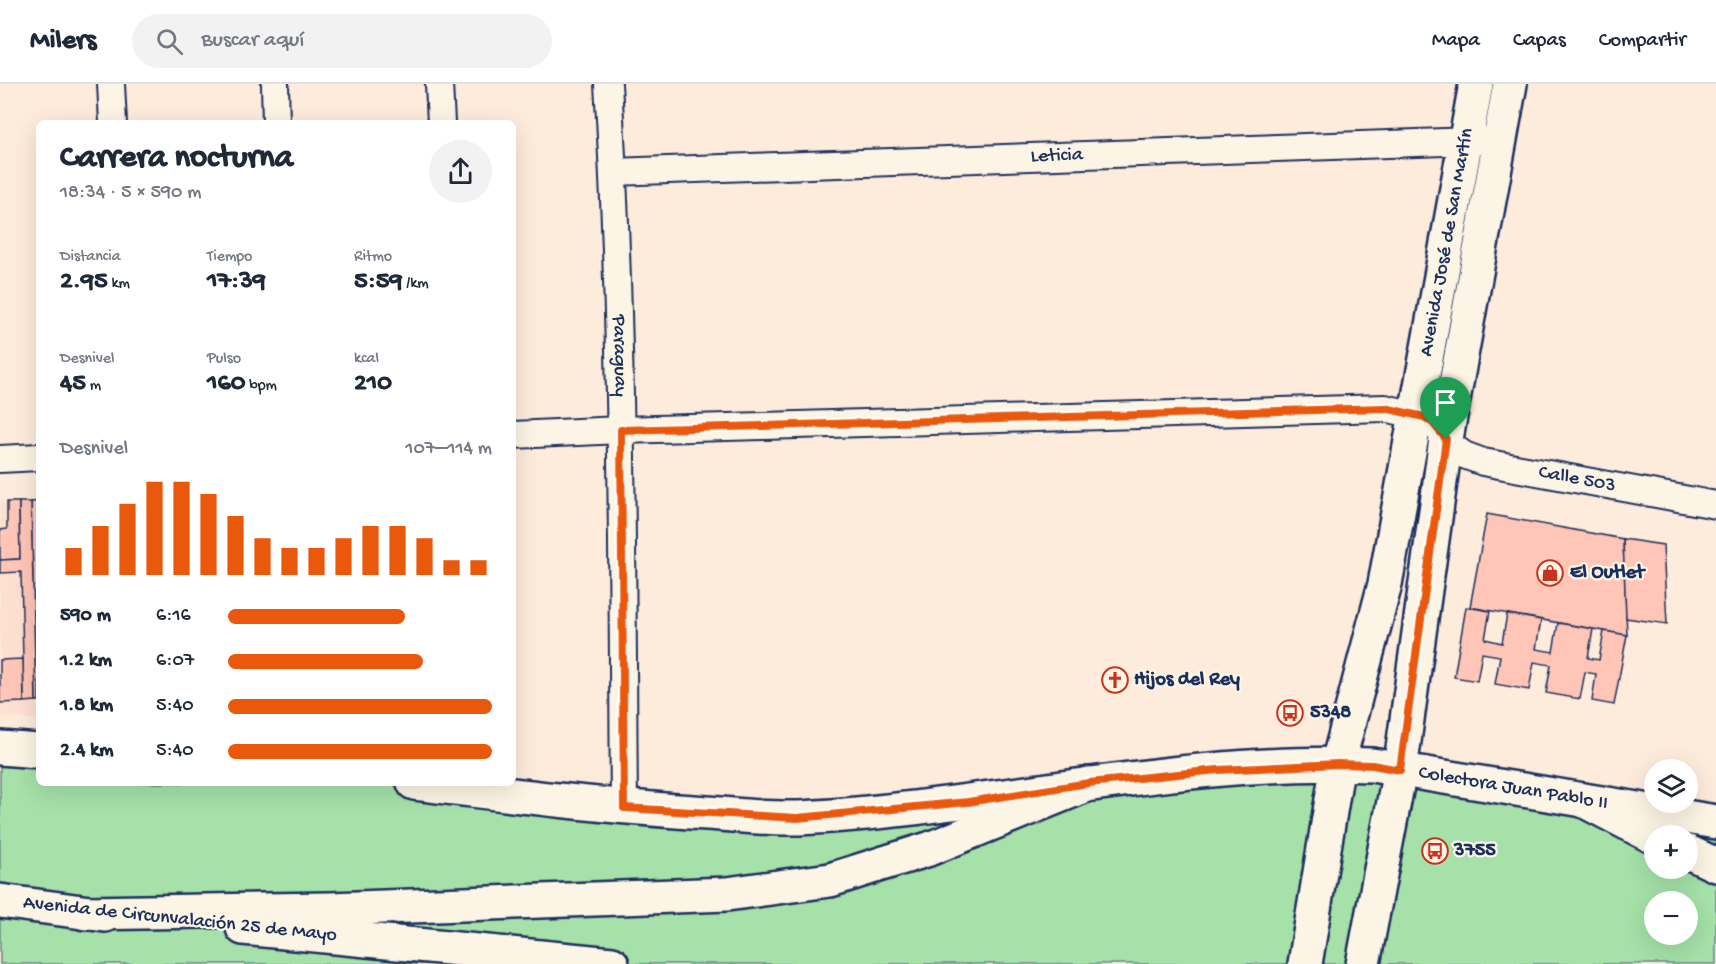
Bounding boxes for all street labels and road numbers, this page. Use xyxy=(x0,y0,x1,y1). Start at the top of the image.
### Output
street label: Avenida José de San Martín xyxy=(1415,126,1479,358)
street label: Leticia xyxy=(1030,144,1084,168)
street label: Paraguay xyxy=(607,313,632,397)
street label: Calle 503 xyxy=(1537,461,1618,498)
street label: Colectora Juan Pablo II xyxy=(1417,761,1610,815)
street label: Avenida de Circunvalación 25 de Mayo xyxy=(22,892,338,948)

